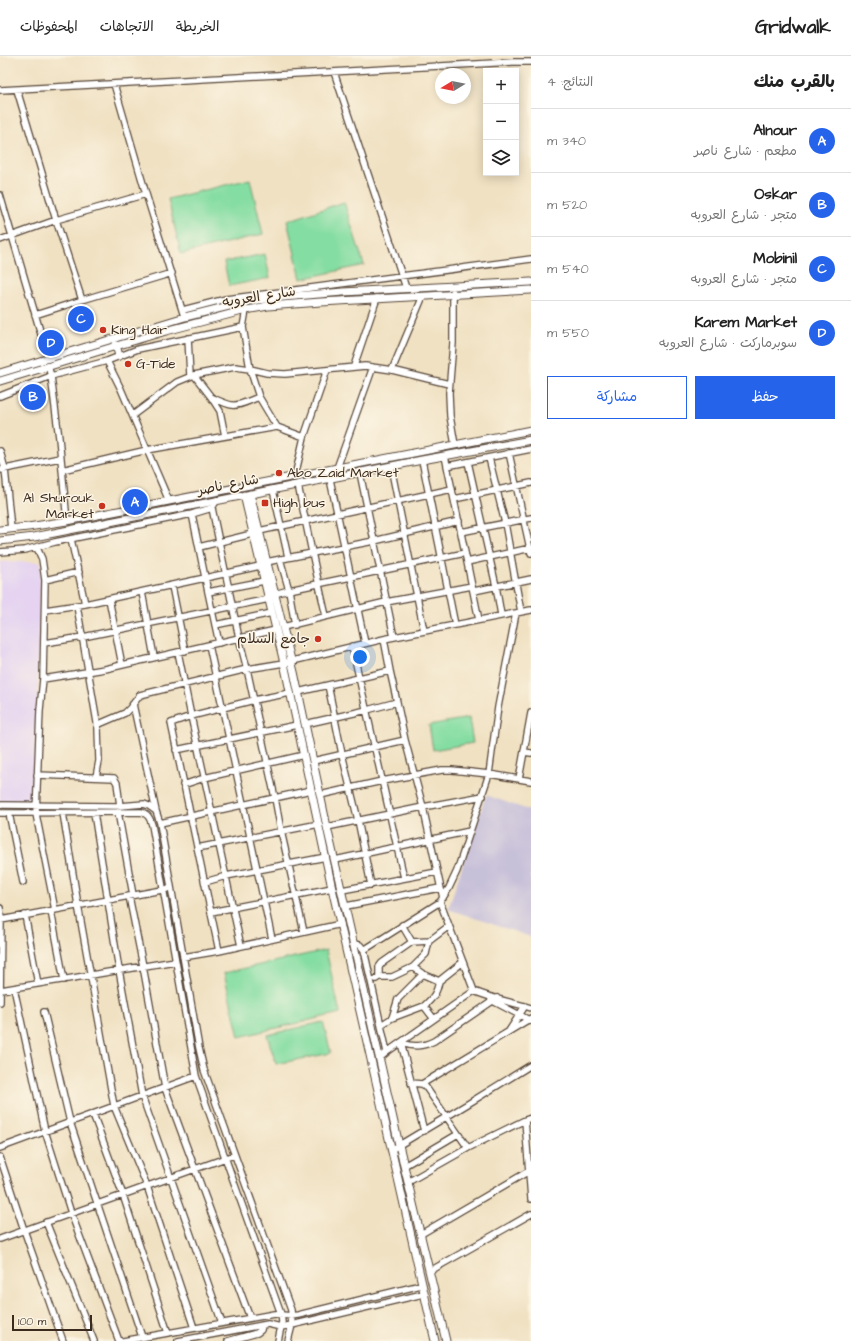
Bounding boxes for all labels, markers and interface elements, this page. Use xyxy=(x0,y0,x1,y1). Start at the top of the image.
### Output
text: Gridwalk xyxy=(755,14,831,41)
text: المحفوظات xyxy=(20,17,78,37)
text: الاتجاهات xyxy=(100,17,154,37)
text: الخريطة xyxy=(176,17,219,37)
north arrow xyxy=(435,68,471,104)
map controls xyxy=(483,68,519,176)
button: + xyxy=(483,68,519,104)
text: بالقرب منك xyxy=(754,70,835,94)
text: النتائج: 4 xyxy=(547,73,593,91)
button: − xyxy=(483,104,519,140)
text: Alnour xyxy=(753,120,797,141)
text: 340 m xyxy=(547,132,586,150)
text: A xyxy=(818,132,826,150)
button: layers xyxy=(483,140,519,176)
text: مطعم · شارع ناصر xyxy=(694,142,797,160)
text: Oskar xyxy=(754,184,797,205)
text: 520 m xyxy=(547,196,587,214)
text: B xyxy=(817,196,827,214)
text: متجر · شارع العروبه xyxy=(691,206,797,224)
text: Mobinil xyxy=(753,248,797,269)
text: 540 m xyxy=(547,260,589,278)
text: C xyxy=(817,260,827,278)
text: متجر · شارع العروبه xyxy=(691,270,797,288)
street label: شارع العروبه xyxy=(221,281,297,313)
pin: C xyxy=(68,304,94,334)
text: Karem Market xyxy=(695,312,797,333)
place label: King Hair xyxy=(111,320,167,340)
text: 550 m xyxy=(547,324,589,342)
text: D xyxy=(818,324,826,342)
marker: King Hair xyxy=(98,325,108,335)
pin: D xyxy=(38,328,64,358)
text: سوبرماركت · شارع العروبه xyxy=(659,334,797,352)
place label: G-Tide xyxy=(136,354,176,374)
marker: G-Tide xyxy=(123,359,133,369)
button: مشاركة xyxy=(547,376,687,419)
button: حفظ xyxy=(695,376,835,419)
pin: B xyxy=(20,382,46,412)
place label: Abo Zaid Market xyxy=(287,463,399,483)
marker: Abo Zaid Market xyxy=(274,468,284,478)
street label: شارع ناصر xyxy=(195,469,260,501)
pin: A xyxy=(122,487,148,517)
place label: Al Shurouk Market xyxy=(23,488,94,524)
place label: High bus xyxy=(273,493,325,513)
marker: High bus xyxy=(260,498,270,508)
marker: Al Shurouk Market xyxy=(97,501,107,511)
place label: جامع السلام xyxy=(237,629,310,649)
marker: جامع السلام xyxy=(313,634,323,644)
your location xyxy=(350,647,370,667)
scale bar xyxy=(12,1313,92,1332)
text: 100 m xyxy=(18,1314,46,1329)

